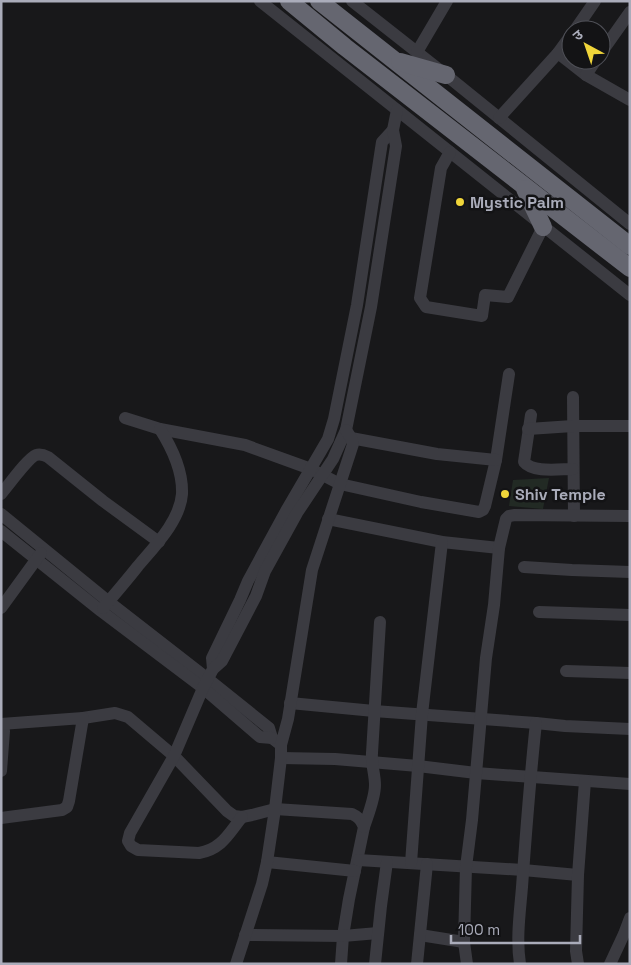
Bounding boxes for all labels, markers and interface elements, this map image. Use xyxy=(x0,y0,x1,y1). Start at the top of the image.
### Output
north arrow xyxy=(561,20,611,70)
text: उ xyxy=(569,25,587,45)
place label: Mystic Palm xyxy=(470,192,564,213)
marker: Mystic Palm xyxy=(454,196,466,208)
place label: Shiv Temple xyxy=(515,484,606,505)
marker: Shiv Temple xyxy=(499,488,511,500)
scale bar xyxy=(451,912,580,944)
text: 100 m xyxy=(458,920,500,939)

